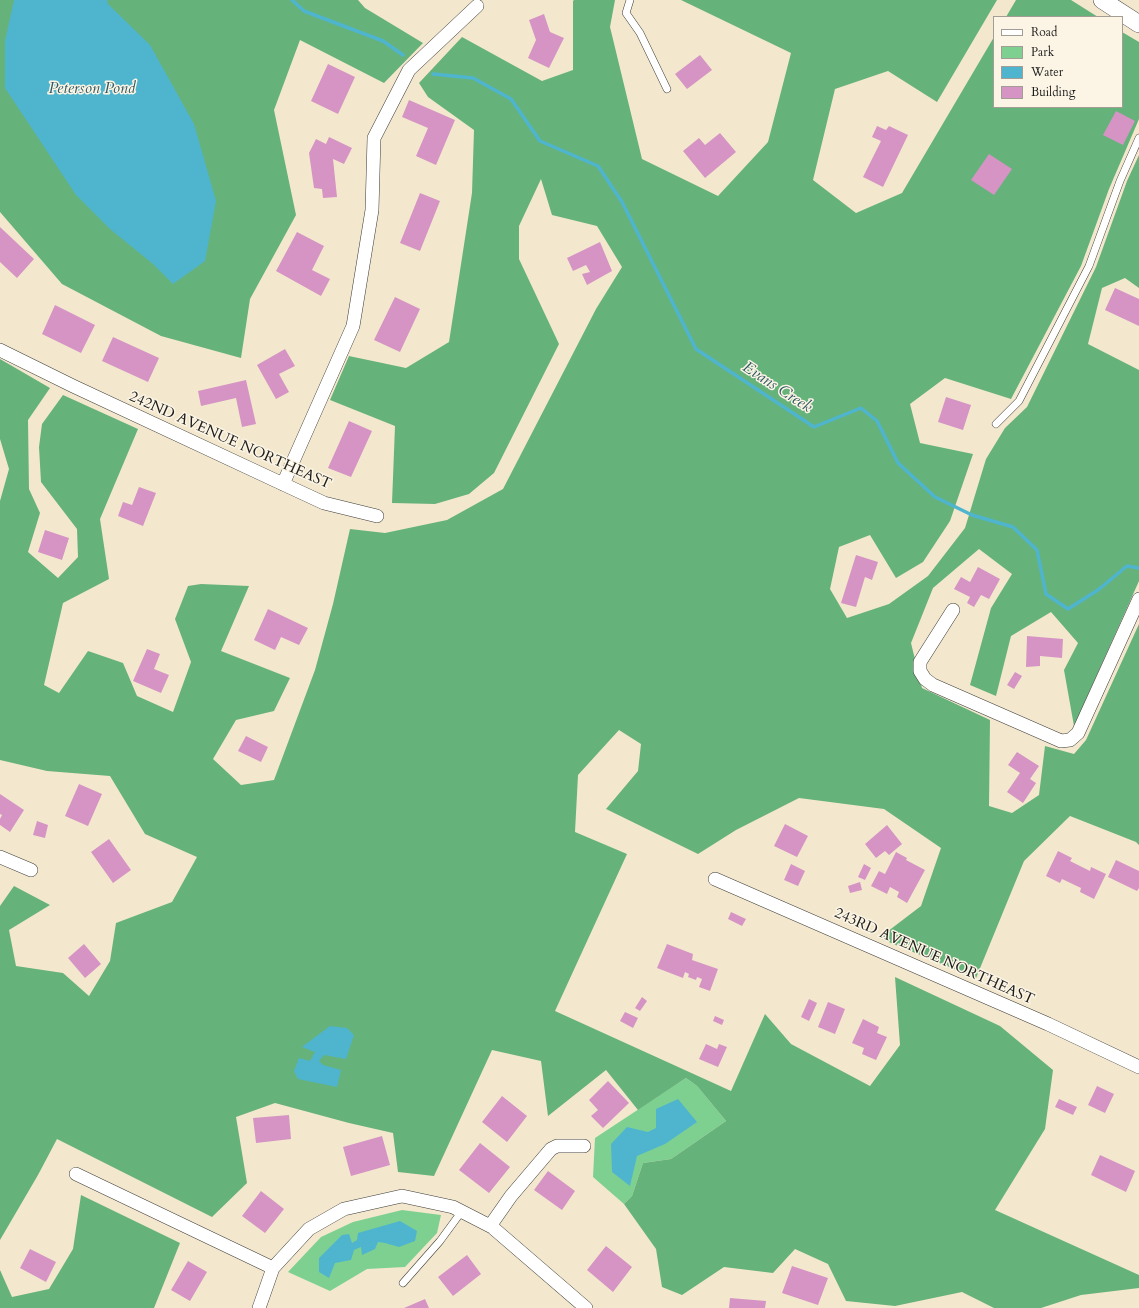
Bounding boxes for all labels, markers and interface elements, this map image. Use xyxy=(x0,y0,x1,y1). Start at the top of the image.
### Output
legend xyxy=(993,16,1123,108)
text: Road xyxy=(1031,24,1057,40)
text: Park xyxy=(1031,44,1054,60)
text: Water xyxy=(1031,64,1063,80)
water label: Peterson Pond xyxy=(49,79,135,99)
text: Building xyxy=(1031,84,1075,100)
water label: Evans Creek xyxy=(739,358,815,418)
street label: 242ND AVENUE NORTHEAST xyxy=(126,388,334,494)
street label: 243RD AVENUE NORTHEAST xyxy=(831,905,1037,1009)

